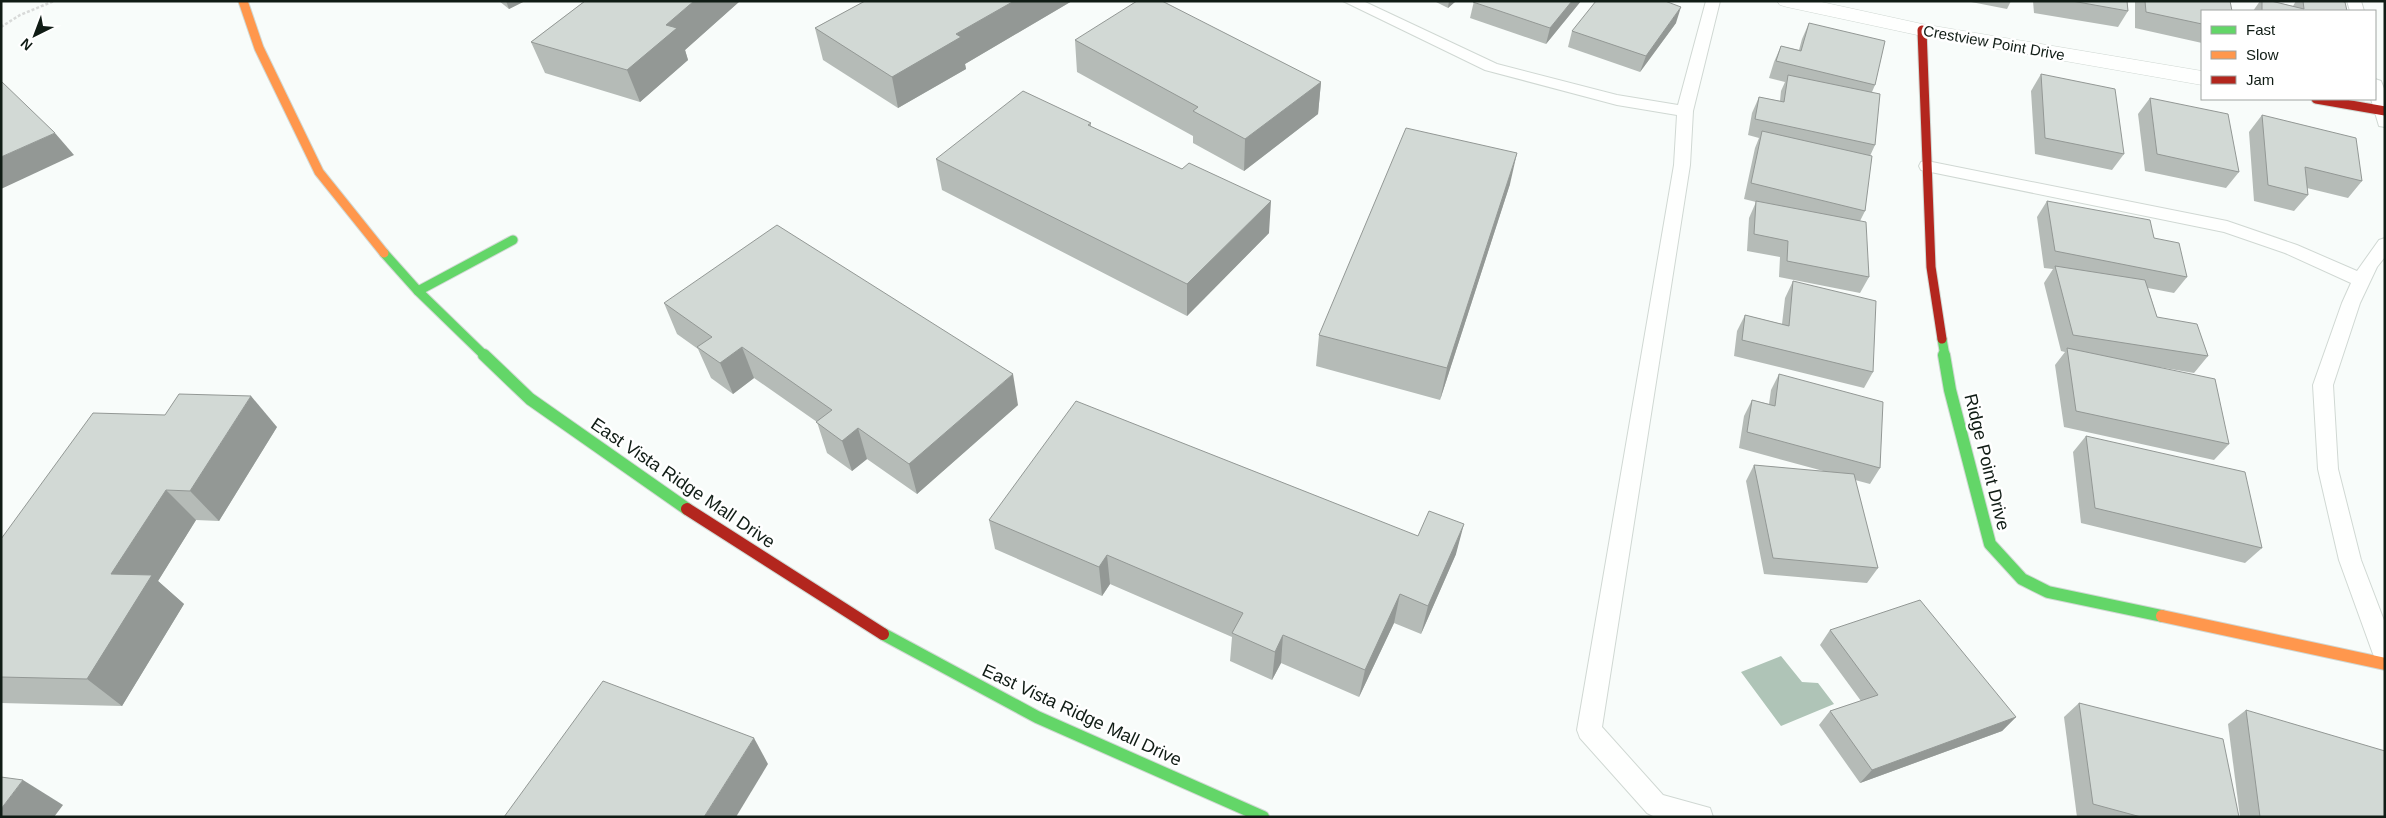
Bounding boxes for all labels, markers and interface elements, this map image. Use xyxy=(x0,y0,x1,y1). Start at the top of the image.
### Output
north arrow xyxy=(10,10,60,60)
legend xyxy=(2201,10,2376,100)
text: Fast xyxy=(2246,21,2276,38)
street label: Crestview Point Drive xyxy=(1922,22,2066,63)
text: N xyxy=(17,35,35,54)
text: Slow xyxy=(2246,46,2279,63)
text: Jam xyxy=(2246,71,2274,88)
street label: Ridge Point Drive xyxy=(1960,392,2014,532)
street label: East Vista Ridge Mall Drive xyxy=(587,414,779,552)
street label: East Vista Ridge Mall Drive xyxy=(979,660,1185,770)

